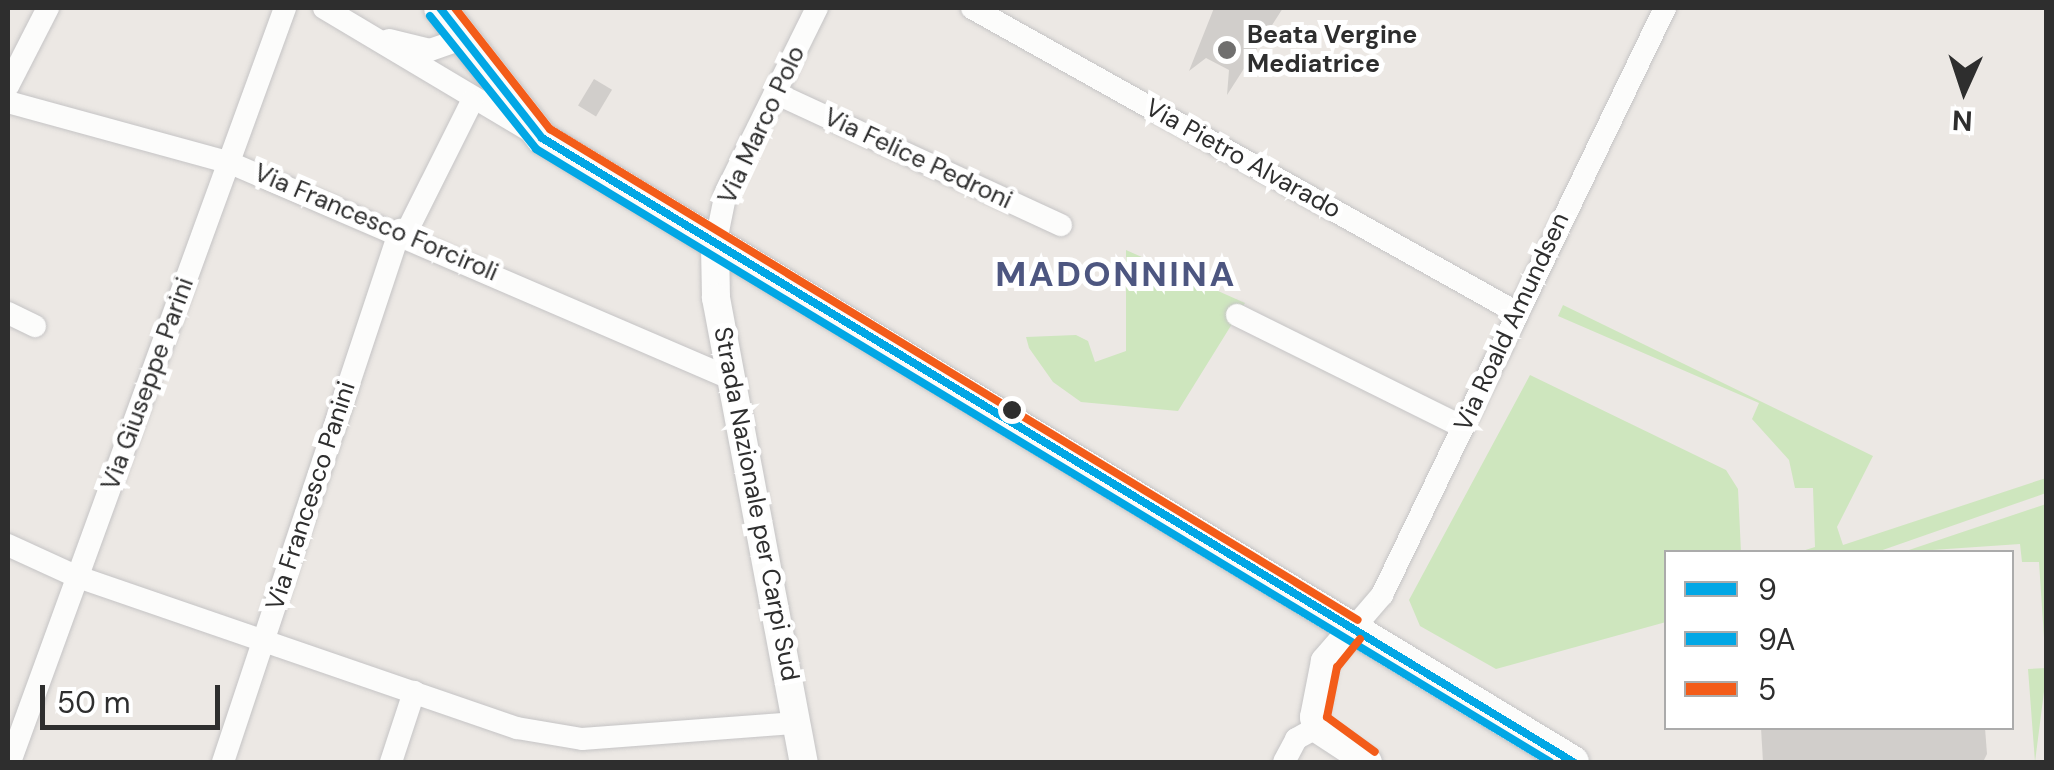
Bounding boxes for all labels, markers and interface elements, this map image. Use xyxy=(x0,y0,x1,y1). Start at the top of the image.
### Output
place label: Beata Vergine Mediatrice xyxy=(1247,21,1417,80)
marker: Beata Vergine Mediatrice xyxy=(1216,39,1238,61)
north arrow xyxy=(1914,40,2014,140)
street label: Via Marco Polo xyxy=(712,41,812,209)
street label: Via Pietro Alvarado xyxy=(1140,93,1346,225)
text: N xyxy=(1951,101,1974,139)
street label: Via Felice Pedroni xyxy=(819,102,1017,216)
street label: Via Francesco Forciroli xyxy=(249,158,503,288)
street label: Via Roald Amundsen xyxy=(1448,208,1576,436)
district label: MADONNINA xyxy=(995,253,1237,295)
street label: Via Giuseppe Parini xyxy=(96,273,200,495)
street label: Strada Nazionale per Carpi Sud xyxy=(707,324,805,684)
street label: Via Francesco Panini xyxy=(260,378,362,614)
unlabelled marker xyxy=(1002,400,1022,420)
legend xyxy=(1664,550,2014,730)
text: 9 xyxy=(1758,570,1777,609)
text: 9A xyxy=(1758,620,1795,659)
scale bar xyxy=(45,665,225,727)
text: 5 xyxy=(1758,670,1776,709)
text: 50 m xyxy=(57,683,131,722)

